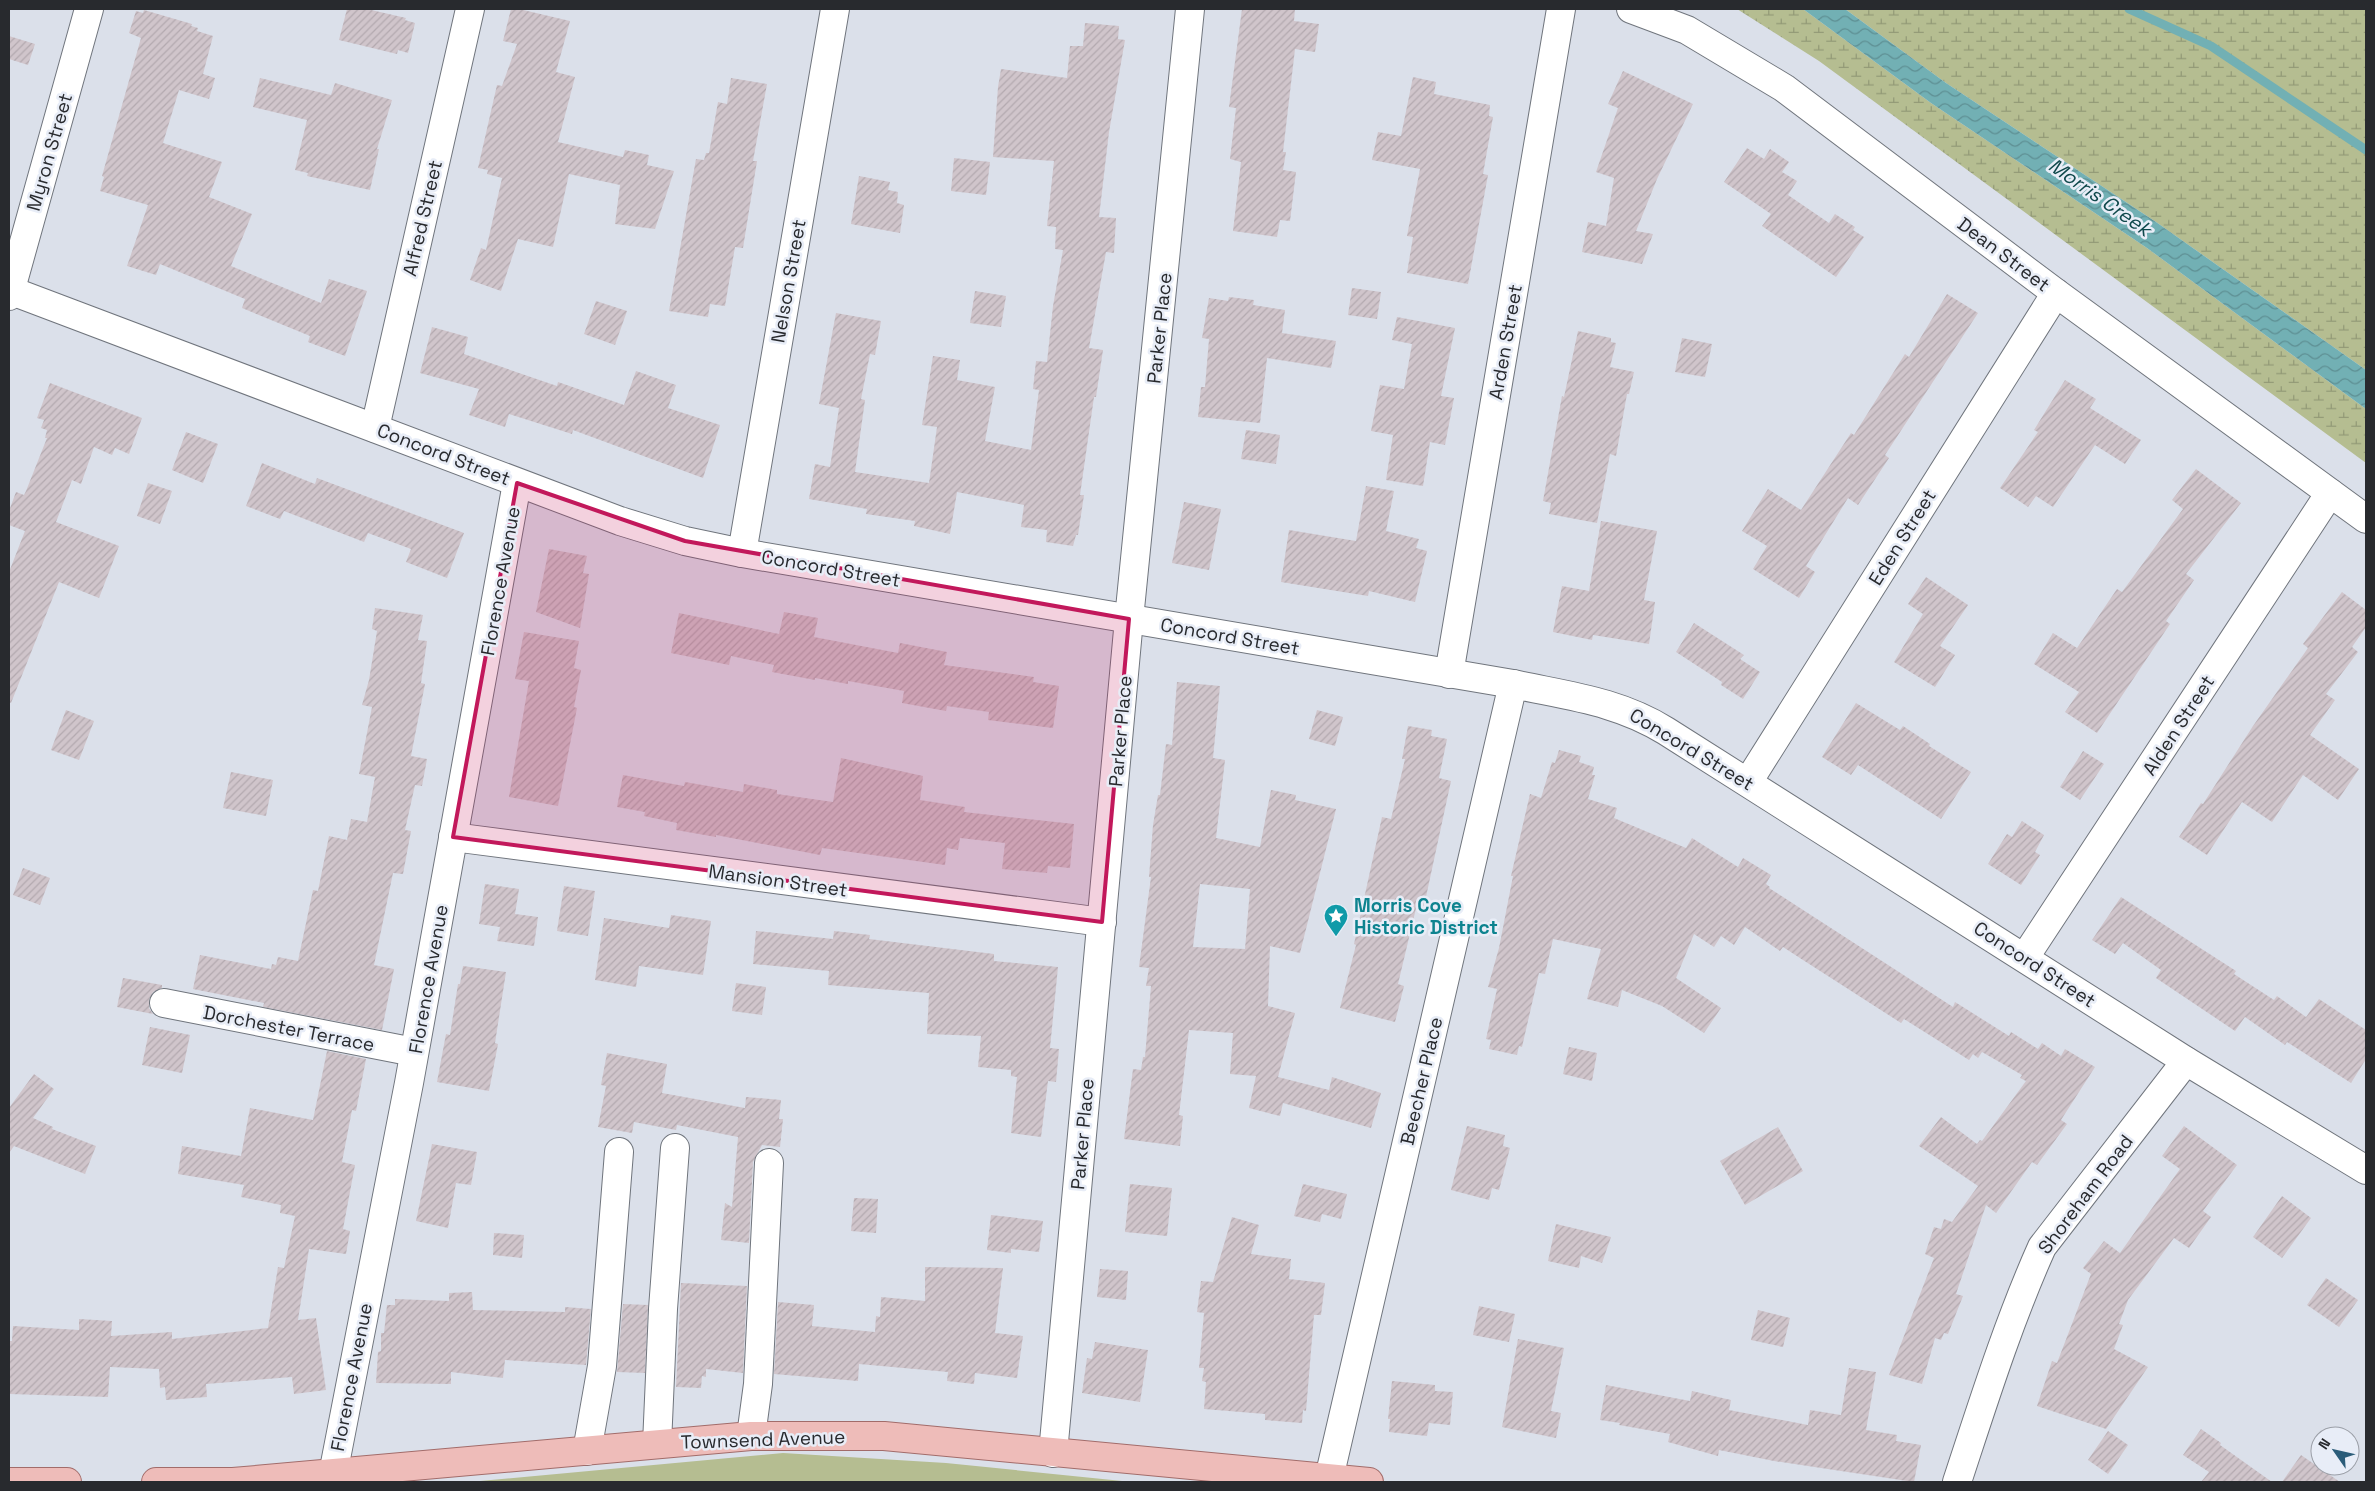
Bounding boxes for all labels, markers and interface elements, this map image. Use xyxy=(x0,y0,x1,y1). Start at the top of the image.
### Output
street label: Myron Street xyxy=(21,90,78,214)
water label: Morris Creek xyxy=(2043,152,2158,243)
street label: Alfred Street xyxy=(397,158,448,279)
street label: Dean Street xyxy=(1953,212,2055,297)
street label: Nelson Street xyxy=(765,217,812,345)
street label: Parker Place xyxy=(1141,271,1178,385)
street label: Arden Street xyxy=(1483,282,1528,402)
street label: Concord Street xyxy=(374,418,514,491)
street label: Eden Street xyxy=(1863,485,1942,590)
street label: Florence Avenue xyxy=(475,505,526,657)
street label: Concord Street xyxy=(759,544,902,593)
street label: Concord Street xyxy=(1158,612,1301,661)
street label: Alden Street xyxy=(2137,670,2220,780)
street label: Parker Place xyxy=(1103,674,1138,788)
street label: Concord Street xyxy=(1625,702,1758,796)
street label: Mansion Street xyxy=(707,858,849,903)
place label: Morris Cove Historic District xyxy=(1354,893,1498,940)
street label: Florence Avenue xyxy=(403,903,454,1055)
place icon: Morris Cove Historic District xyxy=(1323,903,1349,937)
street label: Concord Street xyxy=(1969,916,2101,1013)
street label: Dorchester Terrace xyxy=(201,1000,377,1057)
street label: Beecher Place xyxy=(1395,1015,1448,1148)
street label: Parker Place xyxy=(1065,1077,1100,1191)
street label: Shoreham Road xyxy=(2032,1129,2139,1259)
street label: Florence Avenue xyxy=(325,1301,378,1453)
street label: Townsend Avenue xyxy=(680,1424,846,1455)
north arrow xyxy=(2310,1426,2360,1476)
text: N xyxy=(2314,1435,2334,1453)

